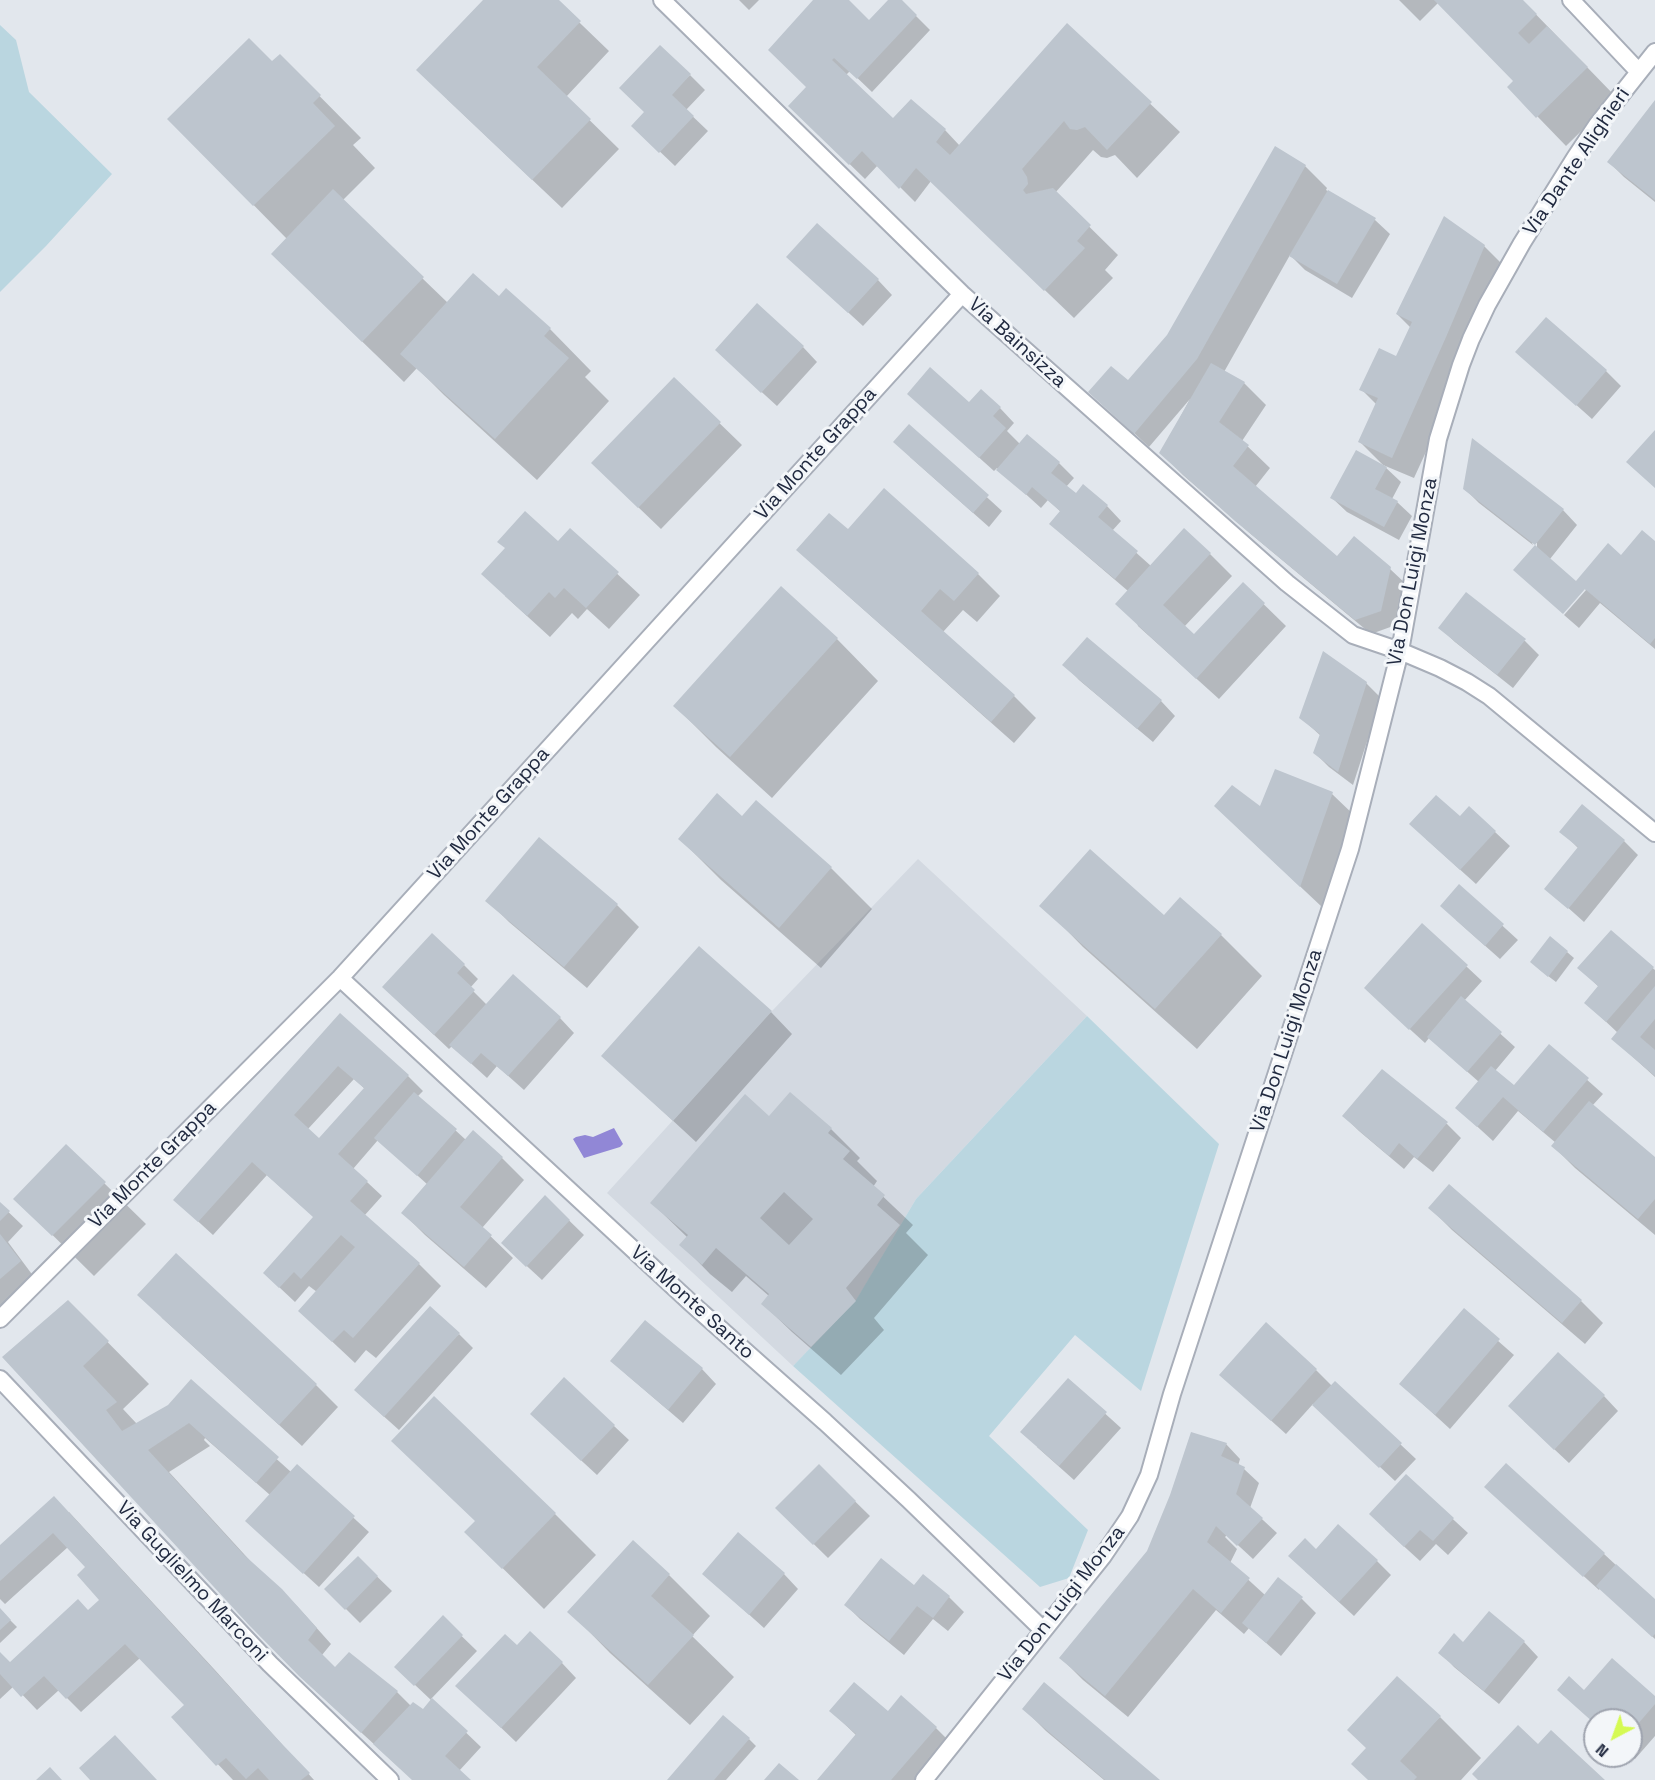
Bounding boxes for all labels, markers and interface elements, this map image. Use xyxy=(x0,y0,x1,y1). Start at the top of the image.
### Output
street label: Via Dante Alighieri xyxy=(1519,84,1635,240)
street label: Via Bainsizza xyxy=(963,293,1071,393)
street label: Via Monte Grappa xyxy=(750,383,882,525)
street label: Via Don Luigi Monza xyxy=(1383,476,1443,668)
street label: Via Monte Grappa xyxy=(423,743,555,885)
street label: Via Don Luigi Monza xyxy=(1246,946,1328,1136)
street label: Via Monte Grappa xyxy=(84,1096,222,1234)
street label: Via Monte Santo xyxy=(625,1241,759,1365)
street label: Via Guglielmo Marconi xyxy=(111,1497,273,1667)
street label: Via Don Luigi Monza xyxy=(994,1521,1130,1687)
north arrow xyxy=(1583,1708,1643,1768)
text: N xyxy=(1591,1739,1613,1762)

